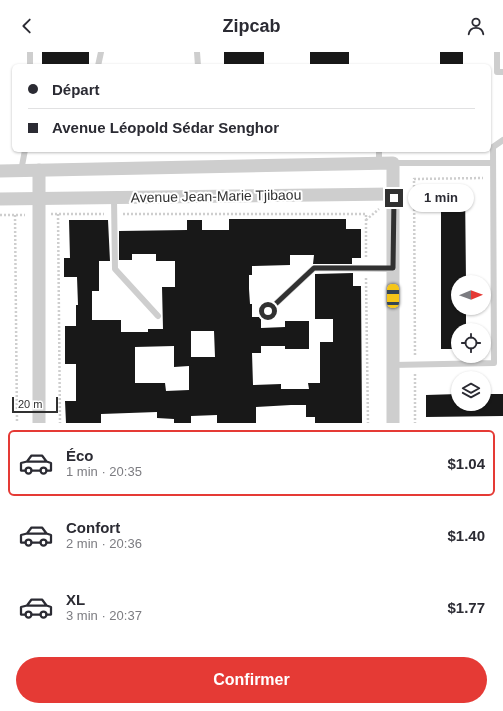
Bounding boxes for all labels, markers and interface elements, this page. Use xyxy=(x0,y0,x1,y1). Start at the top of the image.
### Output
icon: back xyxy=(16,15,38,37)
icon: person xyxy=(465,15,487,37)
text: Zipcab xyxy=(222,16,281,36)
text: Départ xyxy=(52,81,100,98)
text: Avenue Léopold Sédar Senghor xyxy=(52,119,279,136)
callout: 1 min xyxy=(408,184,474,212)
street label: Avenue Jean-Marie Tjibaou xyxy=(131,187,301,205)
route end xyxy=(385,189,403,207)
text: 1 min xyxy=(424,190,458,205)
north arrow xyxy=(451,275,491,315)
map controls xyxy=(451,275,491,411)
car xyxy=(387,284,399,308)
route start xyxy=(259,302,277,320)
button: locate xyxy=(451,323,491,363)
button: layers xyxy=(451,371,491,411)
scale bar xyxy=(12,395,58,414)
text: 20 m xyxy=(18,398,42,410)
icon: car xyxy=(18,445,54,481)
text: Éco xyxy=(66,447,94,464)
text: $1.04 xyxy=(447,455,485,472)
text: 1 min · 20:35 xyxy=(66,464,142,479)
icon: car xyxy=(18,517,54,553)
text: Confort xyxy=(66,519,120,536)
text: $1.40 xyxy=(447,527,485,544)
text: 2 min · 20:36 xyxy=(66,536,142,551)
icon: car xyxy=(18,589,54,625)
text: XL xyxy=(66,591,85,608)
text: $1.77 xyxy=(447,599,485,616)
text: 3 min · 20:37 xyxy=(66,608,142,623)
button: Confirmer xyxy=(16,657,487,703)

